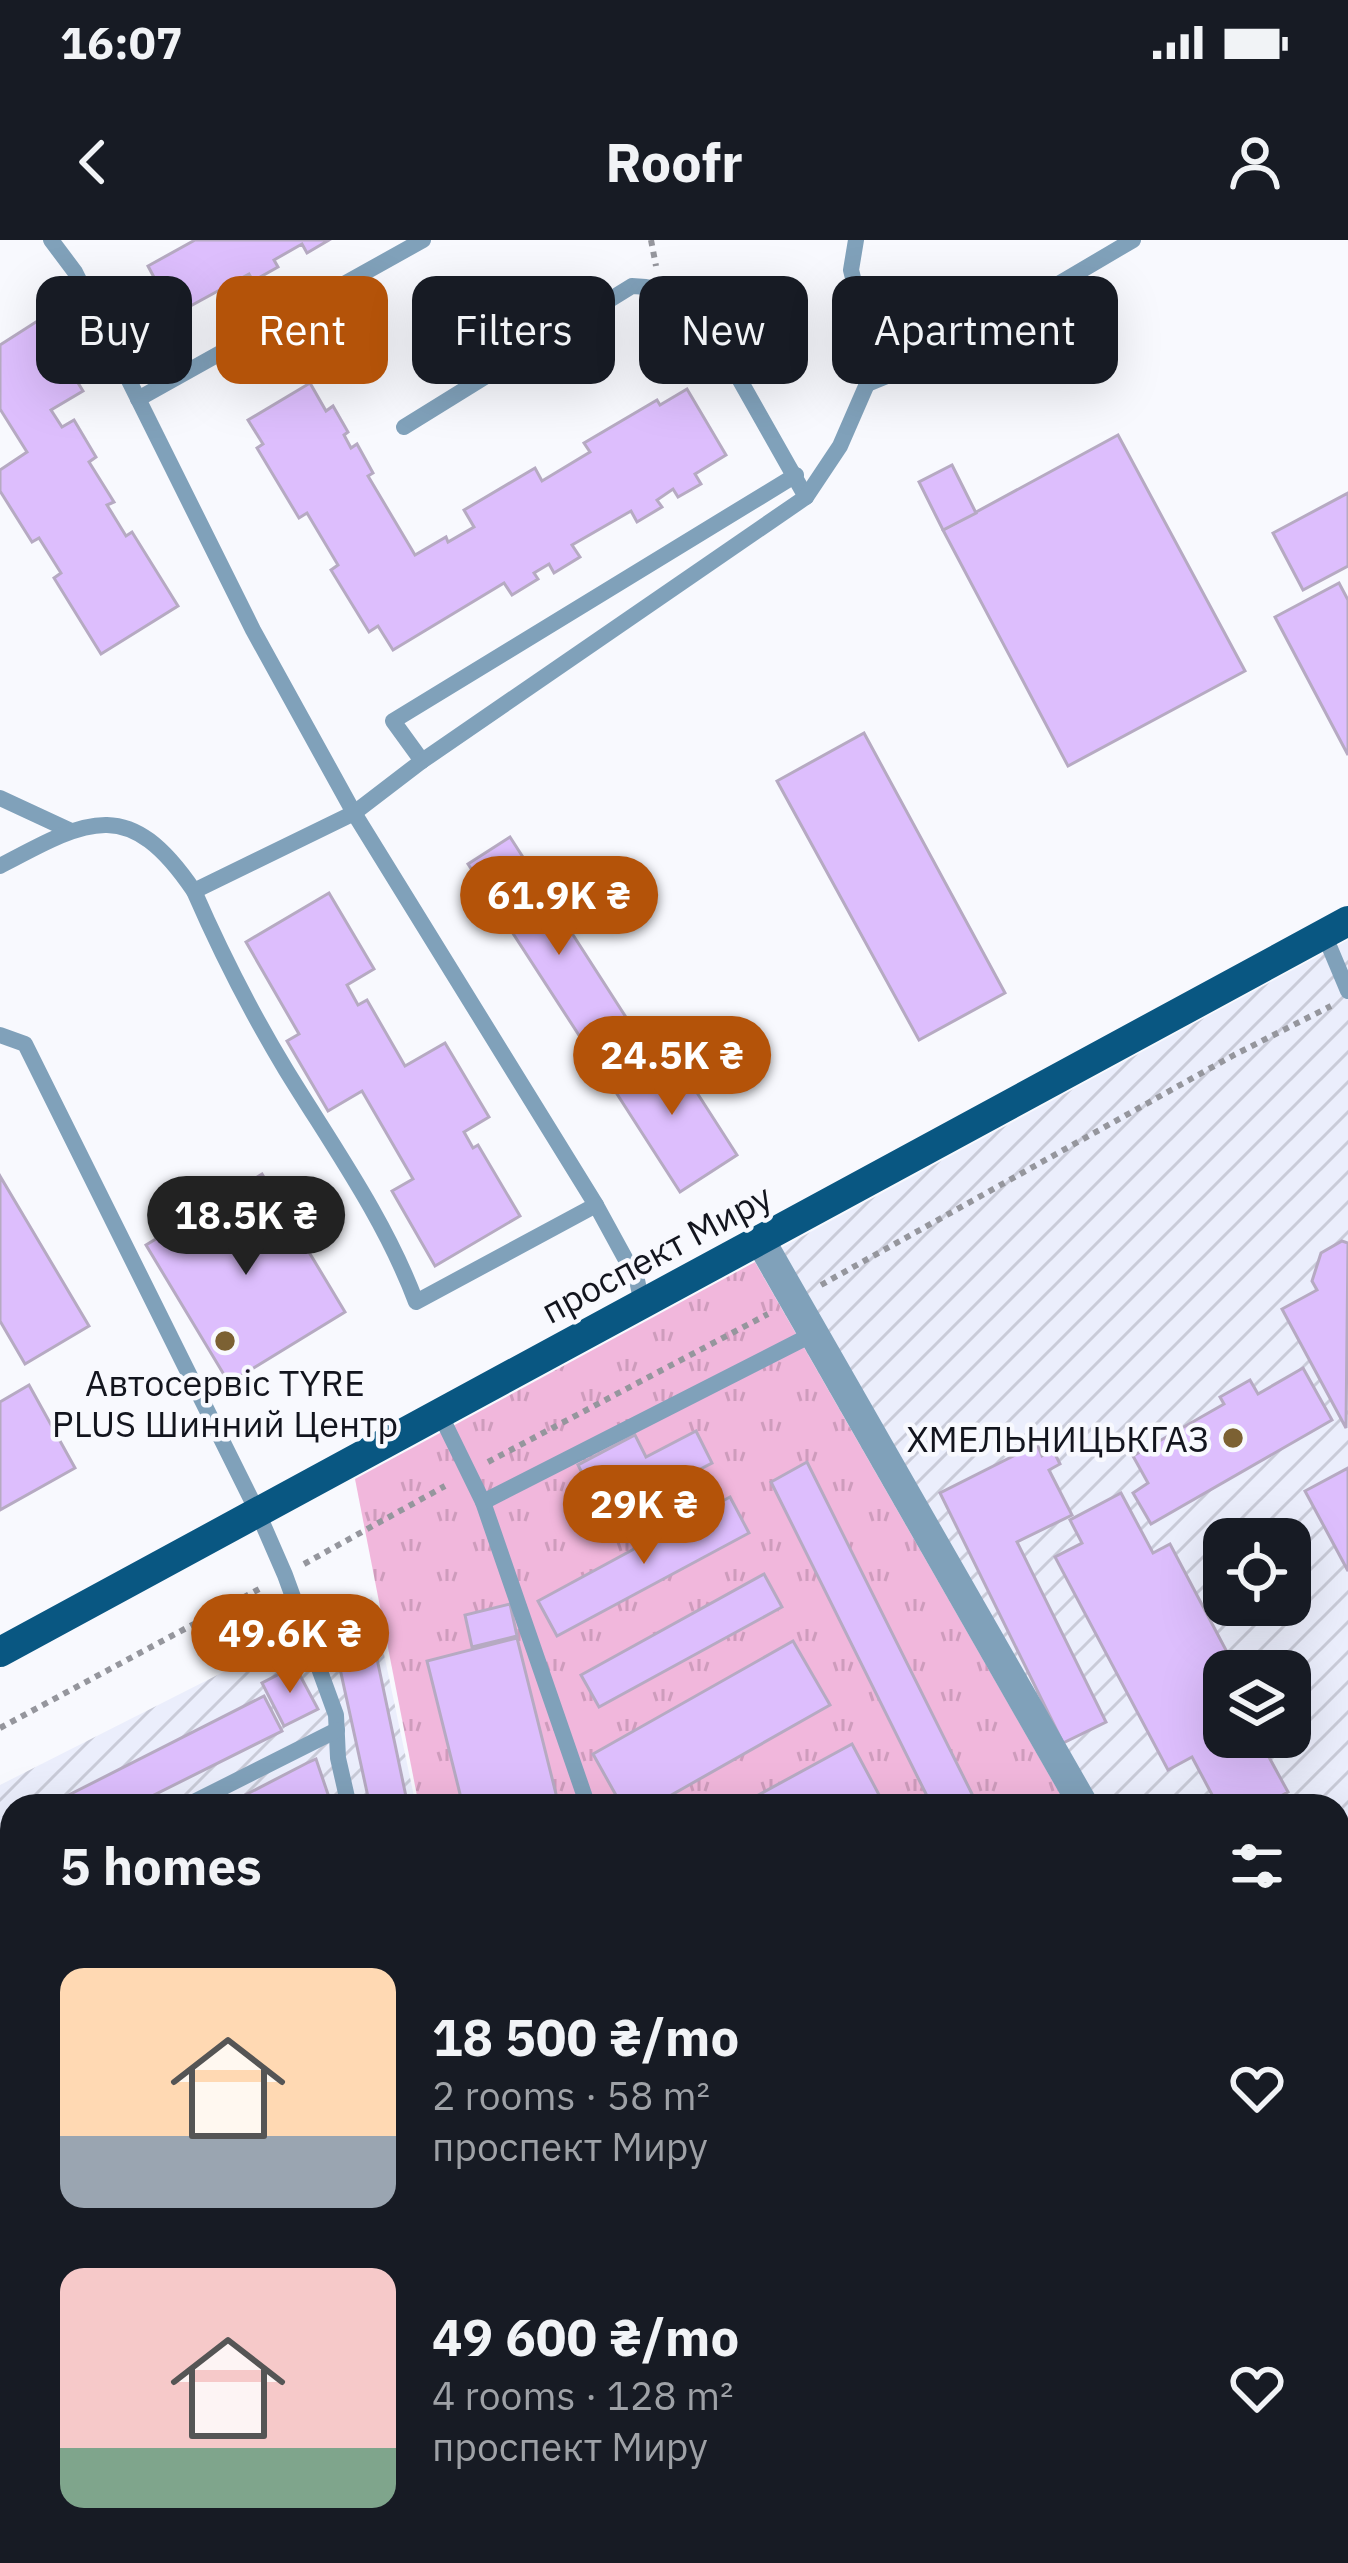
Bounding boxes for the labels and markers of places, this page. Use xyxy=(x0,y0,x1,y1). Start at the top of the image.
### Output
pin: 61.9K ₴ xyxy=(448,856,670,958)
pin: 24.5K ₴ xyxy=(561,1016,783,1118)
pin: 18.5K ₴ xyxy=(135,1176,357,1278)
marker: Автосервіс TYRE PLUS Шинний Центр xyxy=(212,1328,238,1354)
place label: Автосервіс TYRE PLUS Шинний Центр xyxy=(52,1359,398,1447)
place label: ХМЕЛЬНИЦЬКГАЗ xyxy=(906,1415,1209,1462)
marker: ХМЕЛЬНИЦЬКГАЗ xyxy=(1220,1425,1246,1451)
pin: 29K ₴ xyxy=(560,1465,728,1567)
pin: 49.6K ₴ xyxy=(179,1594,401,1696)

